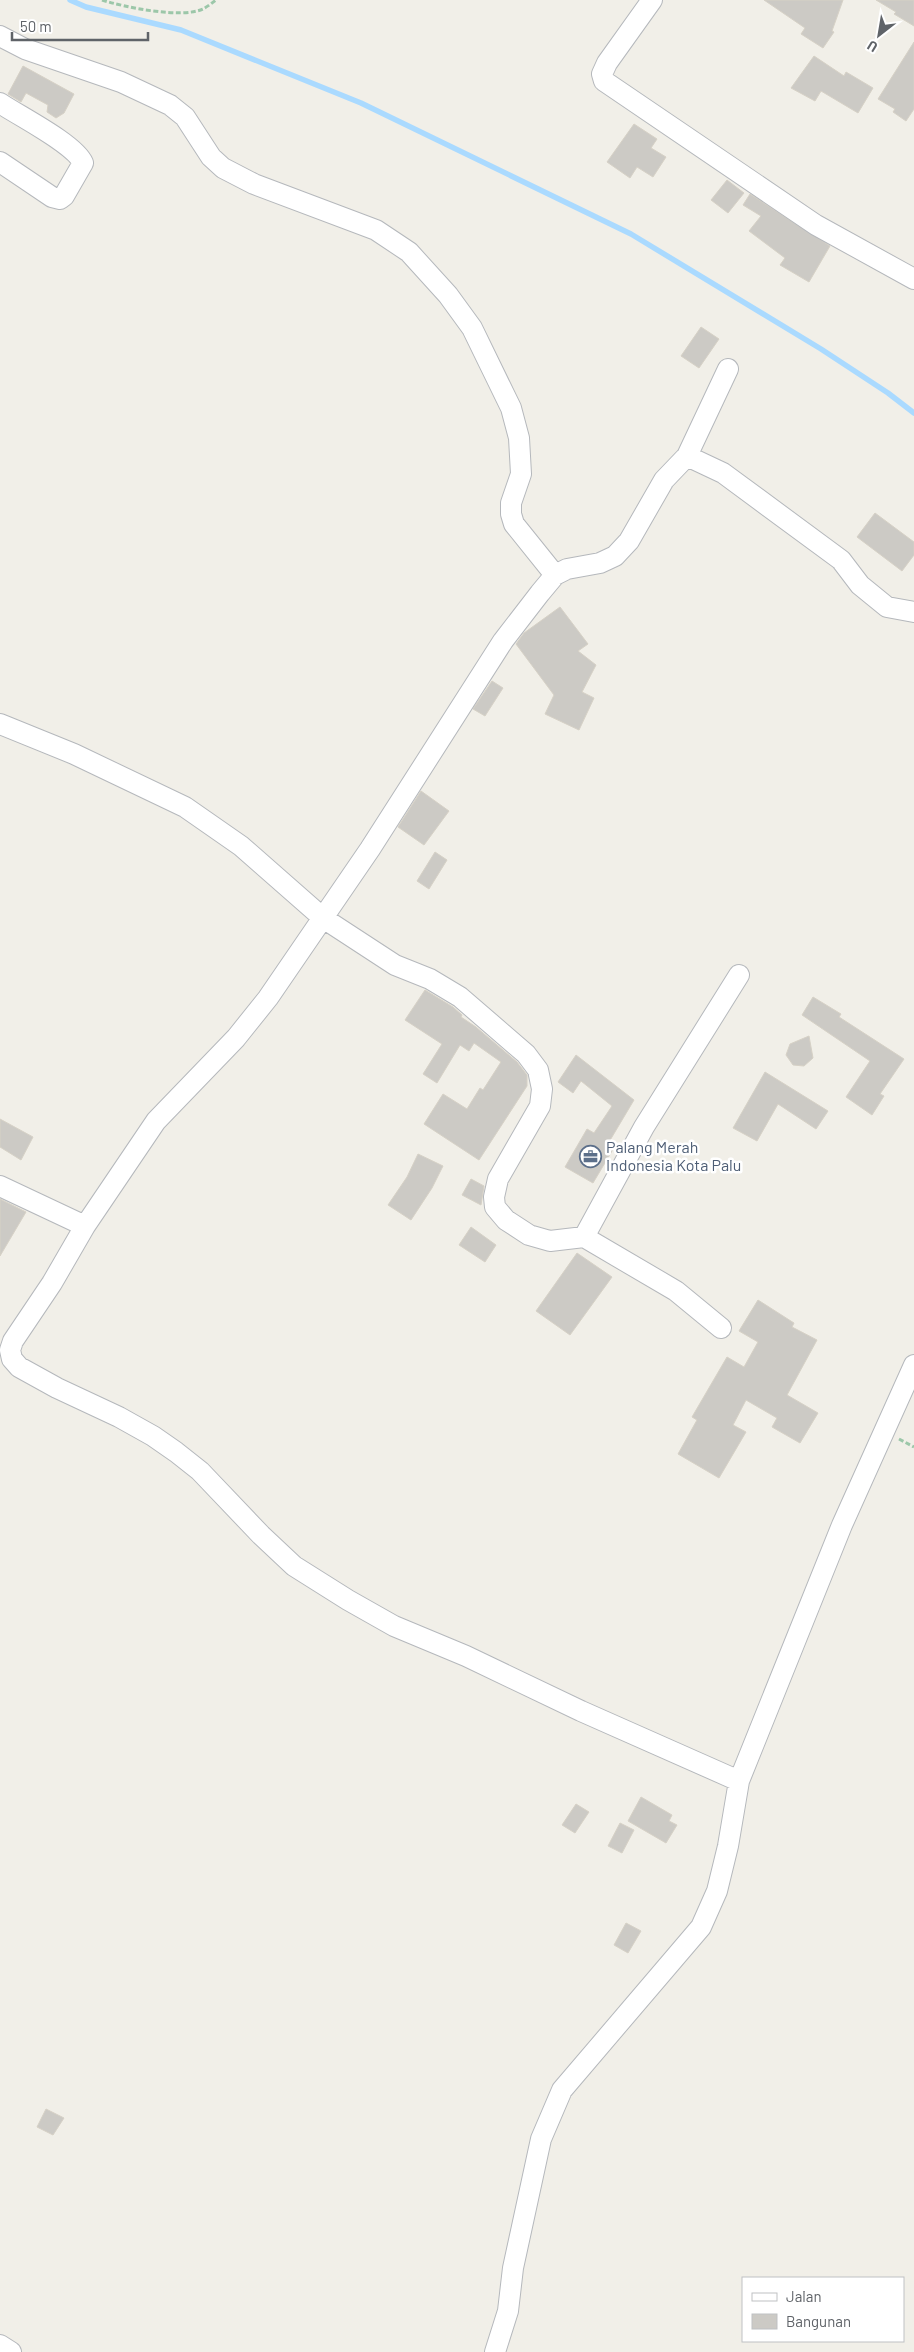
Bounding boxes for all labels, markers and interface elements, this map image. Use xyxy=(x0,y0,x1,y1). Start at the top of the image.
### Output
scale bar xyxy=(12,10,149,42)
north arrow xyxy=(854,10,904,60)
text: 50 m xyxy=(20,17,52,35)
text: U xyxy=(864,37,880,56)
place label: Palang Merah Indonesia Kota Palu xyxy=(606,1137,741,1174)
office icon: Palang Merah Indonesia Kota Palu xyxy=(578,1144,602,1168)
legend xyxy=(742,2277,904,2342)
text: Jalan xyxy=(786,2287,822,2305)
text: Bangunan xyxy=(786,2312,851,2330)

